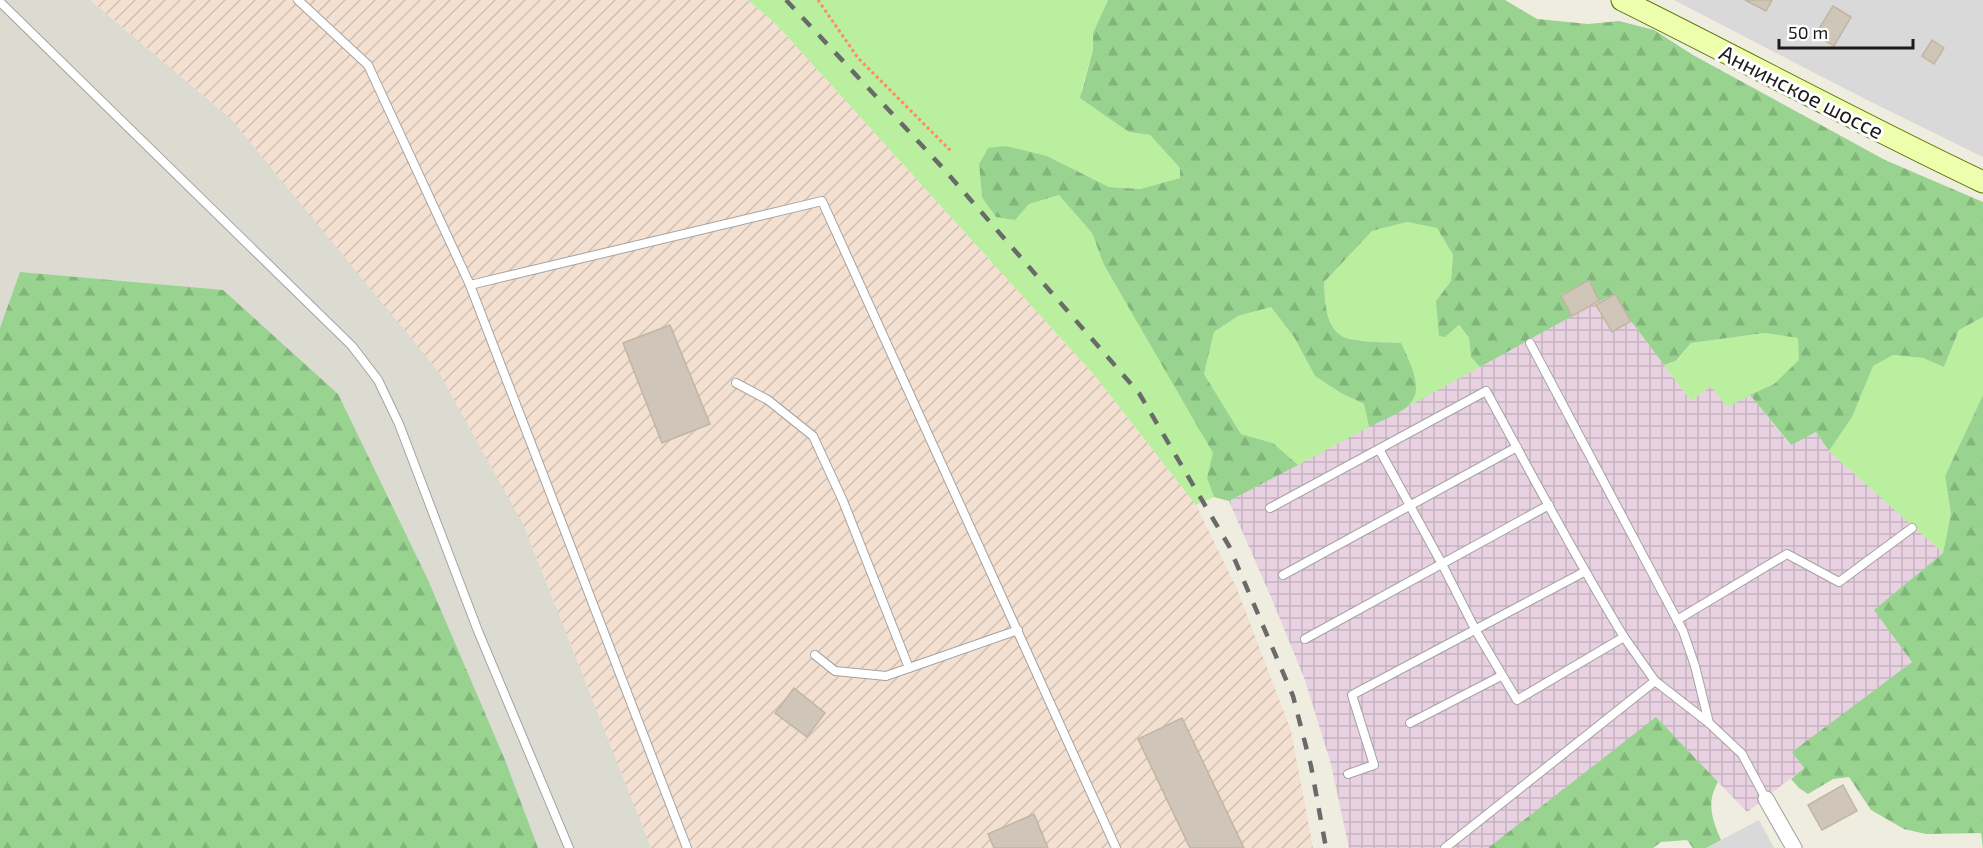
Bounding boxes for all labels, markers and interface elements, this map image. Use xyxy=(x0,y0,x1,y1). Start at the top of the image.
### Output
scale bar xyxy=(1779,12,1912,50)
text: 50 m xyxy=(1788,21,1828,43)
street label: Аннинское шоссе xyxy=(1716,38,1888,144)

